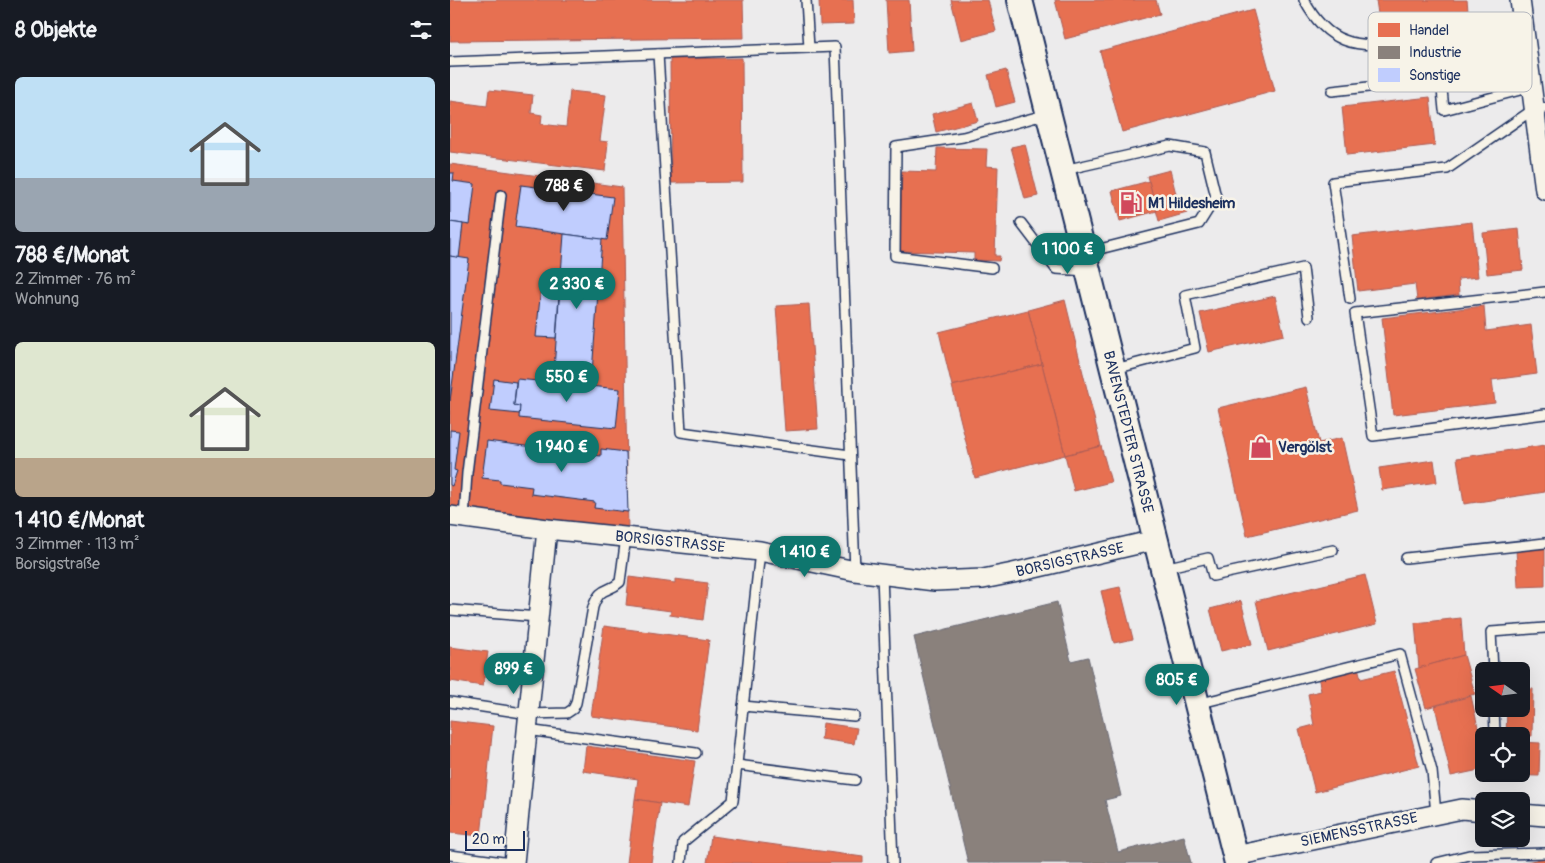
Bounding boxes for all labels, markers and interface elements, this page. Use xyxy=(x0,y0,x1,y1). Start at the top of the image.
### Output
legend xyxy=(1368,12,1532,92)
icon: filters xyxy=(407,16,435,44)
text: 8 Objekte xyxy=(15,17,97,44)
text: Handel xyxy=(1409,22,1449,39)
text: Industrie xyxy=(1409,44,1461,61)
text: Sonstige xyxy=(1409,67,1461,84)
icon: home xyxy=(180,109,270,199)
pin: 788 € xyxy=(529,170,599,212)
text: 788 € xyxy=(545,176,583,196)
fuel station icon: M1 Hildesheim xyxy=(1118,190,1144,216)
place label: M1 Hildesheim xyxy=(1148,194,1235,213)
pin: 1 100 € xyxy=(1022,232,1114,275)
text: 1 100 € xyxy=(1042,239,1094,259)
text: 788 €/Monat xyxy=(15,242,129,269)
pin: 2 330 € xyxy=(531,268,623,310)
text: 2 Zimmer · 76 m² xyxy=(15,269,136,289)
text: 2 330 € xyxy=(549,274,605,294)
text: Wohnung xyxy=(15,289,79,309)
street label: BAVENSTEDTER STRASSE xyxy=(1099,349,1157,515)
pin: 550 € xyxy=(532,360,602,403)
text: 550 € xyxy=(546,367,588,387)
icon: home xyxy=(180,374,270,464)
pin: 1 940 € xyxy=(516,430,608,473)
shop icon: Vergölst xyxy=(1248,434,1274,460)
text: 1 940 € xyxy=(536,437,588,457)
place label: Vergölst xyxy=(1278,438,1333,457)
text: 1 410 €/Monat xyxy=(15,507,144,534)
street label: BORSIGSTRASSE xyxy=(614,527,726,557)
text: 3 Zimmer · 113 m² xyxy=(15,534,140,554)
pin: 1 410 € xyxy=(759,536,851,578)
street label: BORSIGSTRASSE xyxy=(1014,538,1126,582)
text: 1 410 € xyxy=(780,542,830,562)
text: Borsigstraße xyxy=(15,554,100,574)
pin: 899 € xyxy=(479,652,549,695)
text: 899 € xyxy=(495,659,533,679)
north arrow xyxy=(1475,662,1530,718)
map controls xyxy=(1475,662,1530,847)
pin: 805 € xyxy=(1142,664,1212,706)
text: 805 € xyxy=(1156,670,1198,690)
button: locate xyxy=(1475,727,1530,782)
button: layers xyxy=(1475,792,1530,847)
street label: SIEMENSSTRASSE xyxy=(1299,808,1420,852)
scale bar xyxy=(465,828,525,851)
text: 20 m xyxy=(472,831,505,848)

